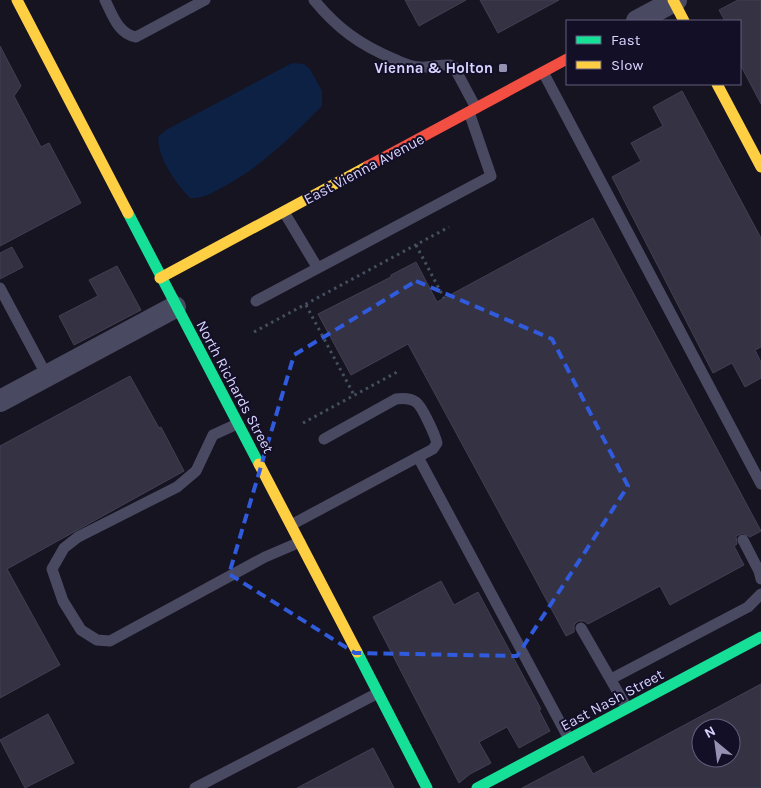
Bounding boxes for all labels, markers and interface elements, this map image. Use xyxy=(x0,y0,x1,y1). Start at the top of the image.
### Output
legend xyxy=(566,20,741,85)
text: Fast xyxy=(611,31,641,49)
text: Slow xyxy=(611,56,643,74)
place label: Vienna & Holton xyxy=(374,59,493,77)
marker: Vienna & Holton xyxy=(497,62,509,74)
street label: East Vienna Avenue xyxy=(301,130,427,208)
street label: North Richards Street xyxy=(192,318,278,457)
street label: East Nash Street xyxy=(557,665,667,735)
north arrow xyxy=(691,718,741,768)
text: N xyxy=(701,722,718,742)

